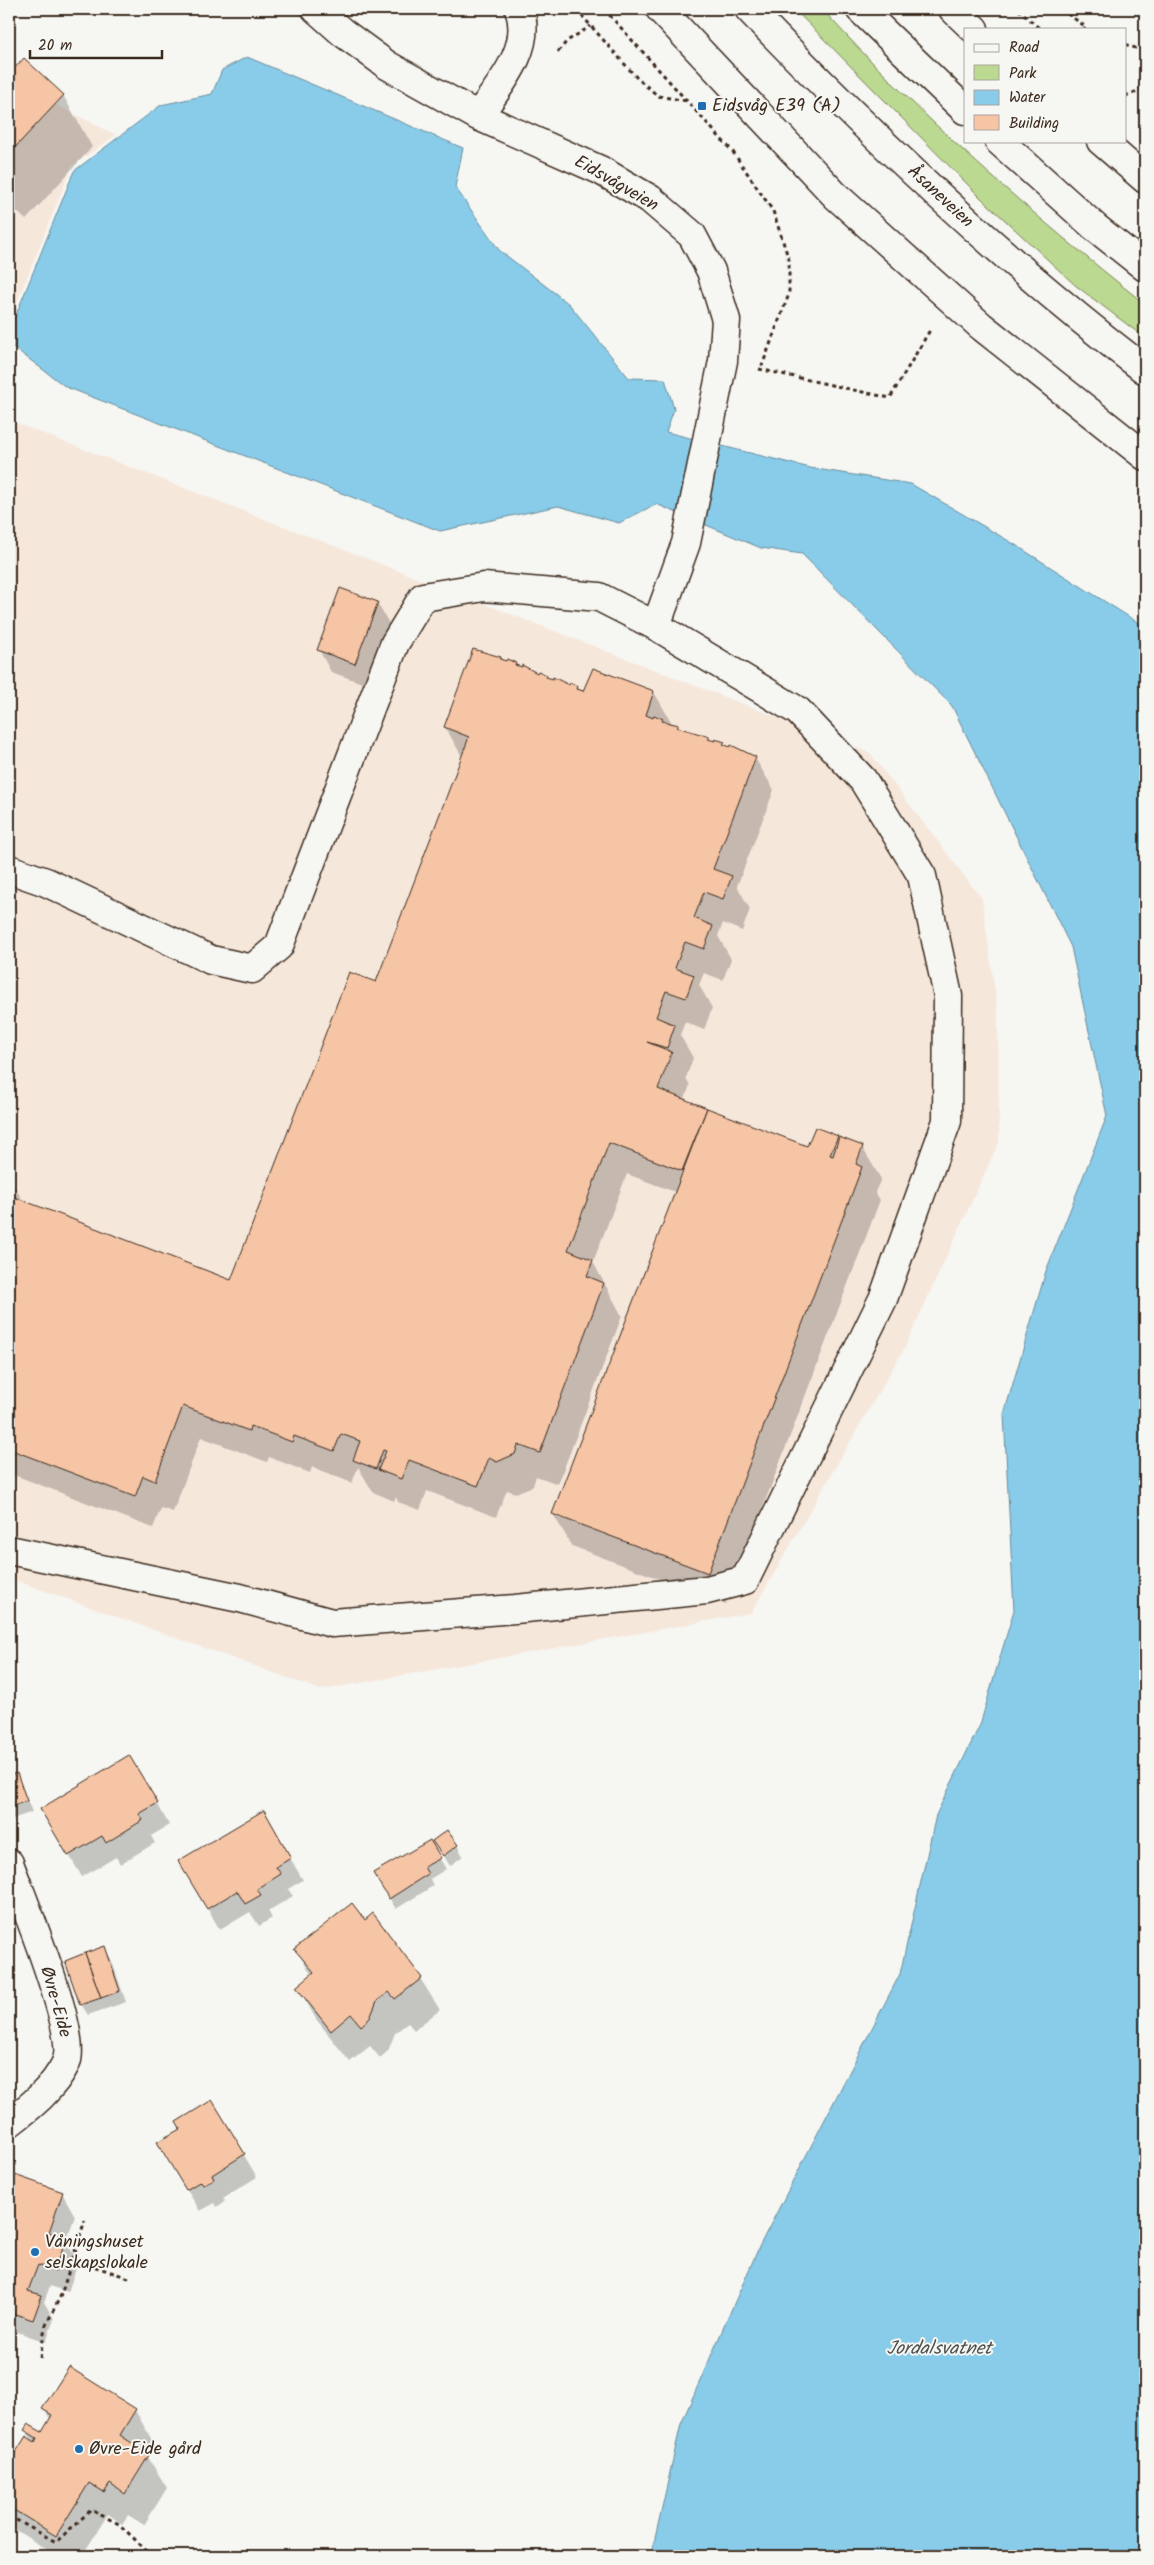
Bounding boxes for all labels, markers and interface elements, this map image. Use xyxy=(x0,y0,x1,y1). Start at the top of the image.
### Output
scale bar xyxy=(30,28,162,60)
legend xyxy=(964,28,1126,142)
text: 20 m xyxy=(38,34,72,58)
text: Road xyxy=(1009,36,1040,60)
text: Park xyxy=(1009,62,1037,86)
text: Water xyxy=(1009,86,1046,110)
place label: Eidsvåg E39 (A) xyxy=(712,92,841,121)
marker: Eidsvåg E39 (A) xyxy=(696,100,708,112)
text: Building xyxy=(1009,112,1059,136)
street label: Eidsvågveien xyxy=(568,148,664,220)
street label: Åsaneveien xyxy=(900,158,980,236)
street label: Øvre-Eide xyxy=(31,1963,79,2041)
place label: Våningshuset selskapslokale xyxy=(45,2228,148,2278)
marker: Våningshuset selskapslokale xyxy=(29,2246,41,2258)
water label: Jordalsvatnet xyxy=(886,2334,994,2364)
place label: Øvre-Eide gård xyxy=(89,2435,202,2464)
marker: Øvre-Eide gård xyxy=(73,2443,85,2455)

